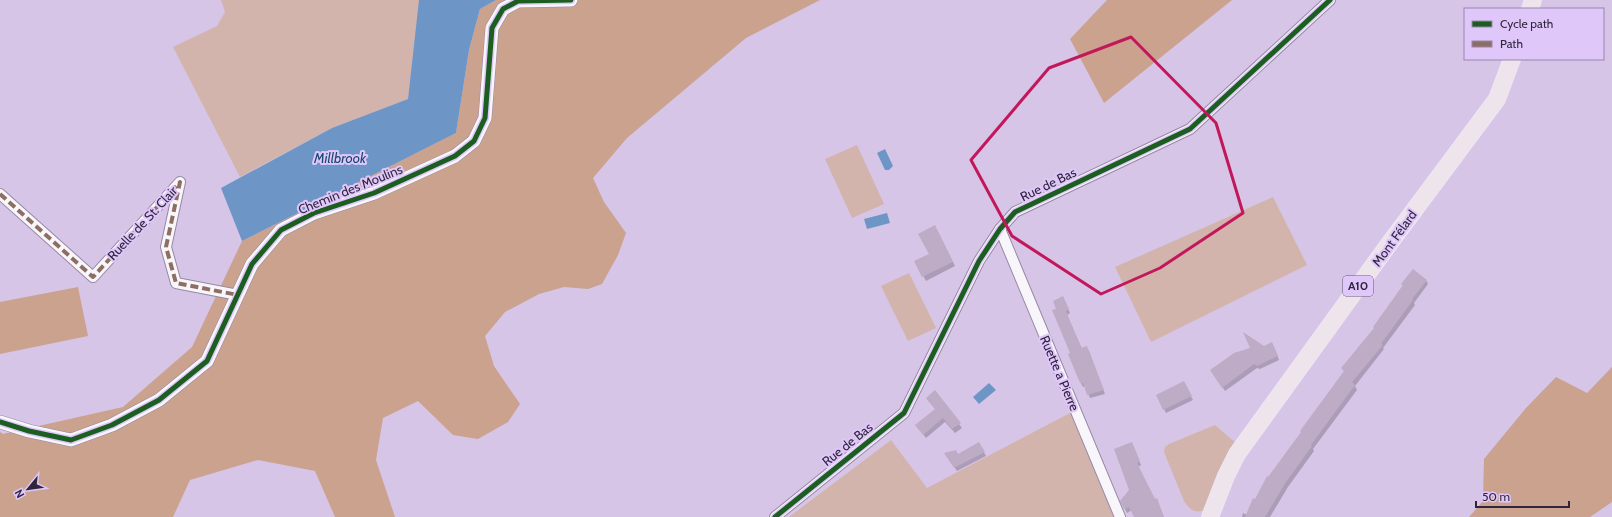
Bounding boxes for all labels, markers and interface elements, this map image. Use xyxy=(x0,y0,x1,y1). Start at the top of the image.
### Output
legend xyxy=(1464,8,1604,60)
text: Cycle path xyxy=(1500,16,1553,31)
text: Path xyxy=(1500,36,1523,51)
water label: Millbrook xyxy=(313,149,367,167)
street label: Chemin des Moulins xyxy=(296,161,405,217)
street label: Rue de Bas xyxy=(1017,163,1079,204)
street label: Ruelle de St. Clair xyxy=(104,182,181,263)
street label: Mont Félard xyxy=(1368,207,1420,269)
road number: A10 xyxy=(1343,276,1373,296)
street label: Ruette a Pierre xyxy=(1037,333,1083,413)
street label: Rue de Bas xyxy=(819,418,876,469)
north arrow xyxy=(8,469,48,509)
scale bar xyxy=(1476,483,1569,509)
text: N xyxy=(11,487,27,501)
text: 50 m xyxy=(1482,489,1510,504)

